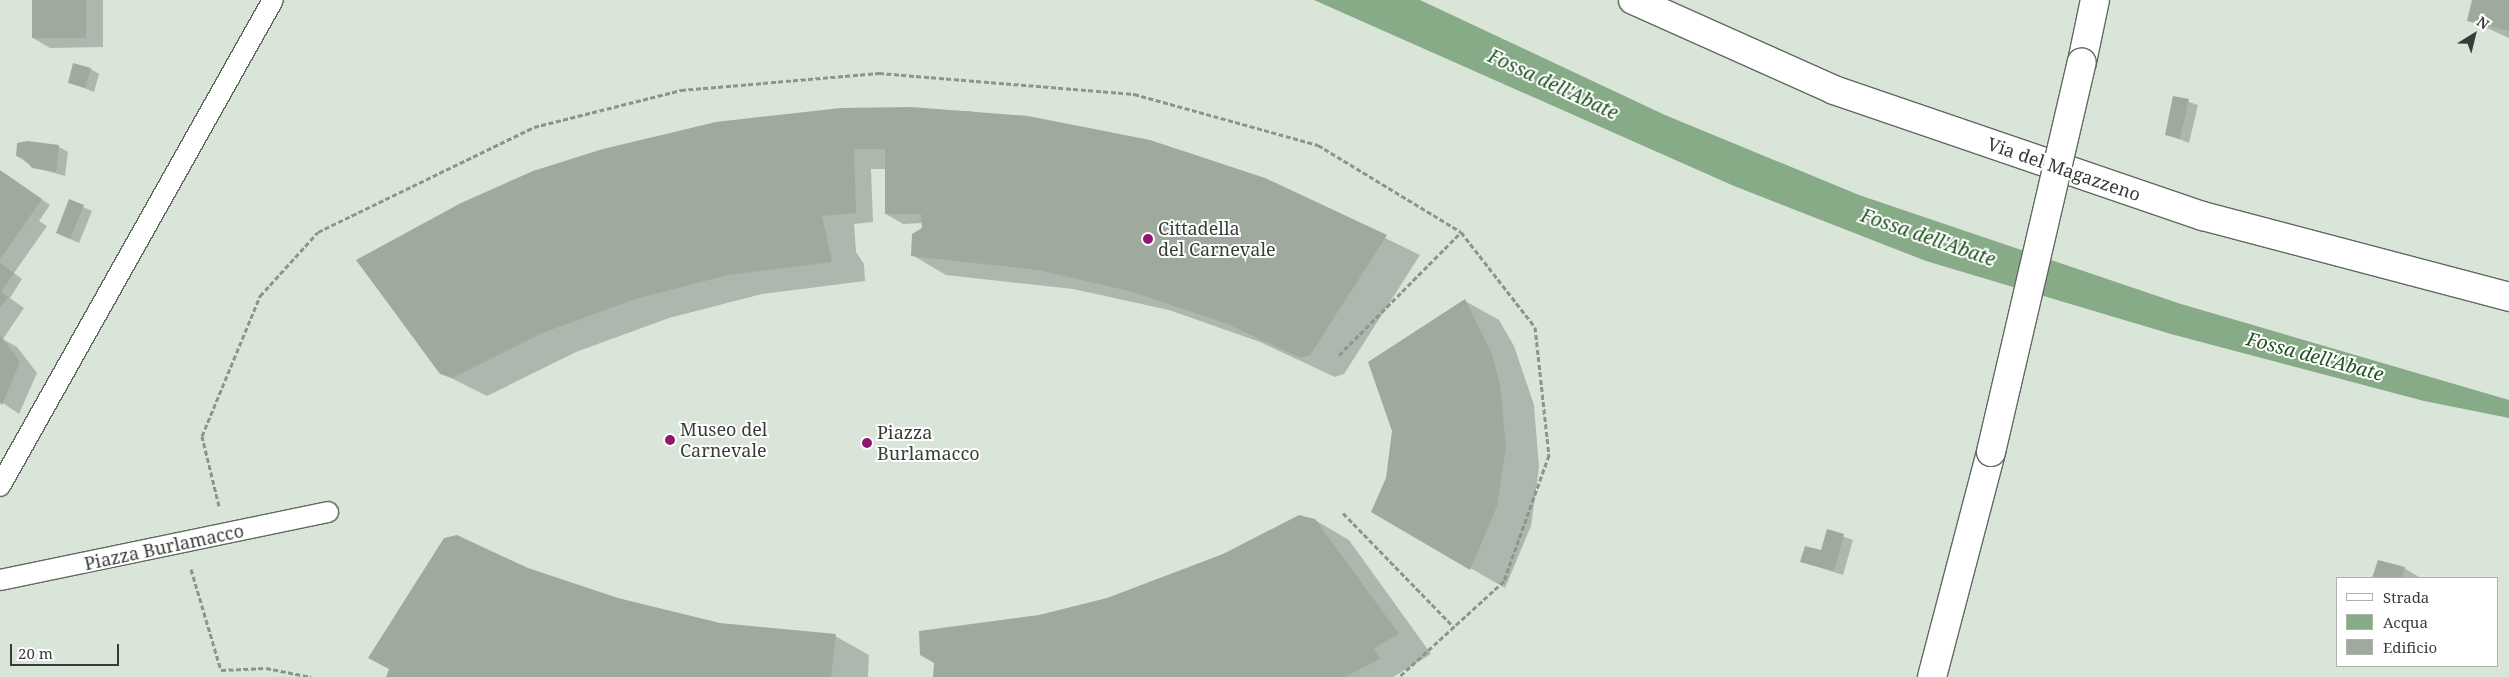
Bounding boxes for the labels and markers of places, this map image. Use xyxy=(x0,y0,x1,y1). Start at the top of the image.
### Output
place label: Cittadella del Carnevale xyxy=(1158,218,1276,260)
marker: Cittadella del Carnevale xyxy=(1142,233,1154,245)
place label: Museo del Carnevale xyxy=(680,419,767,462)
place label: Piazza Burlamacco xyxy=(877,422,980,464)
marker: Museo del Carnevale xyxy=(664,434,676,446)
marker: Piazza Burlamacco xyxy=(861,437,873,449)

